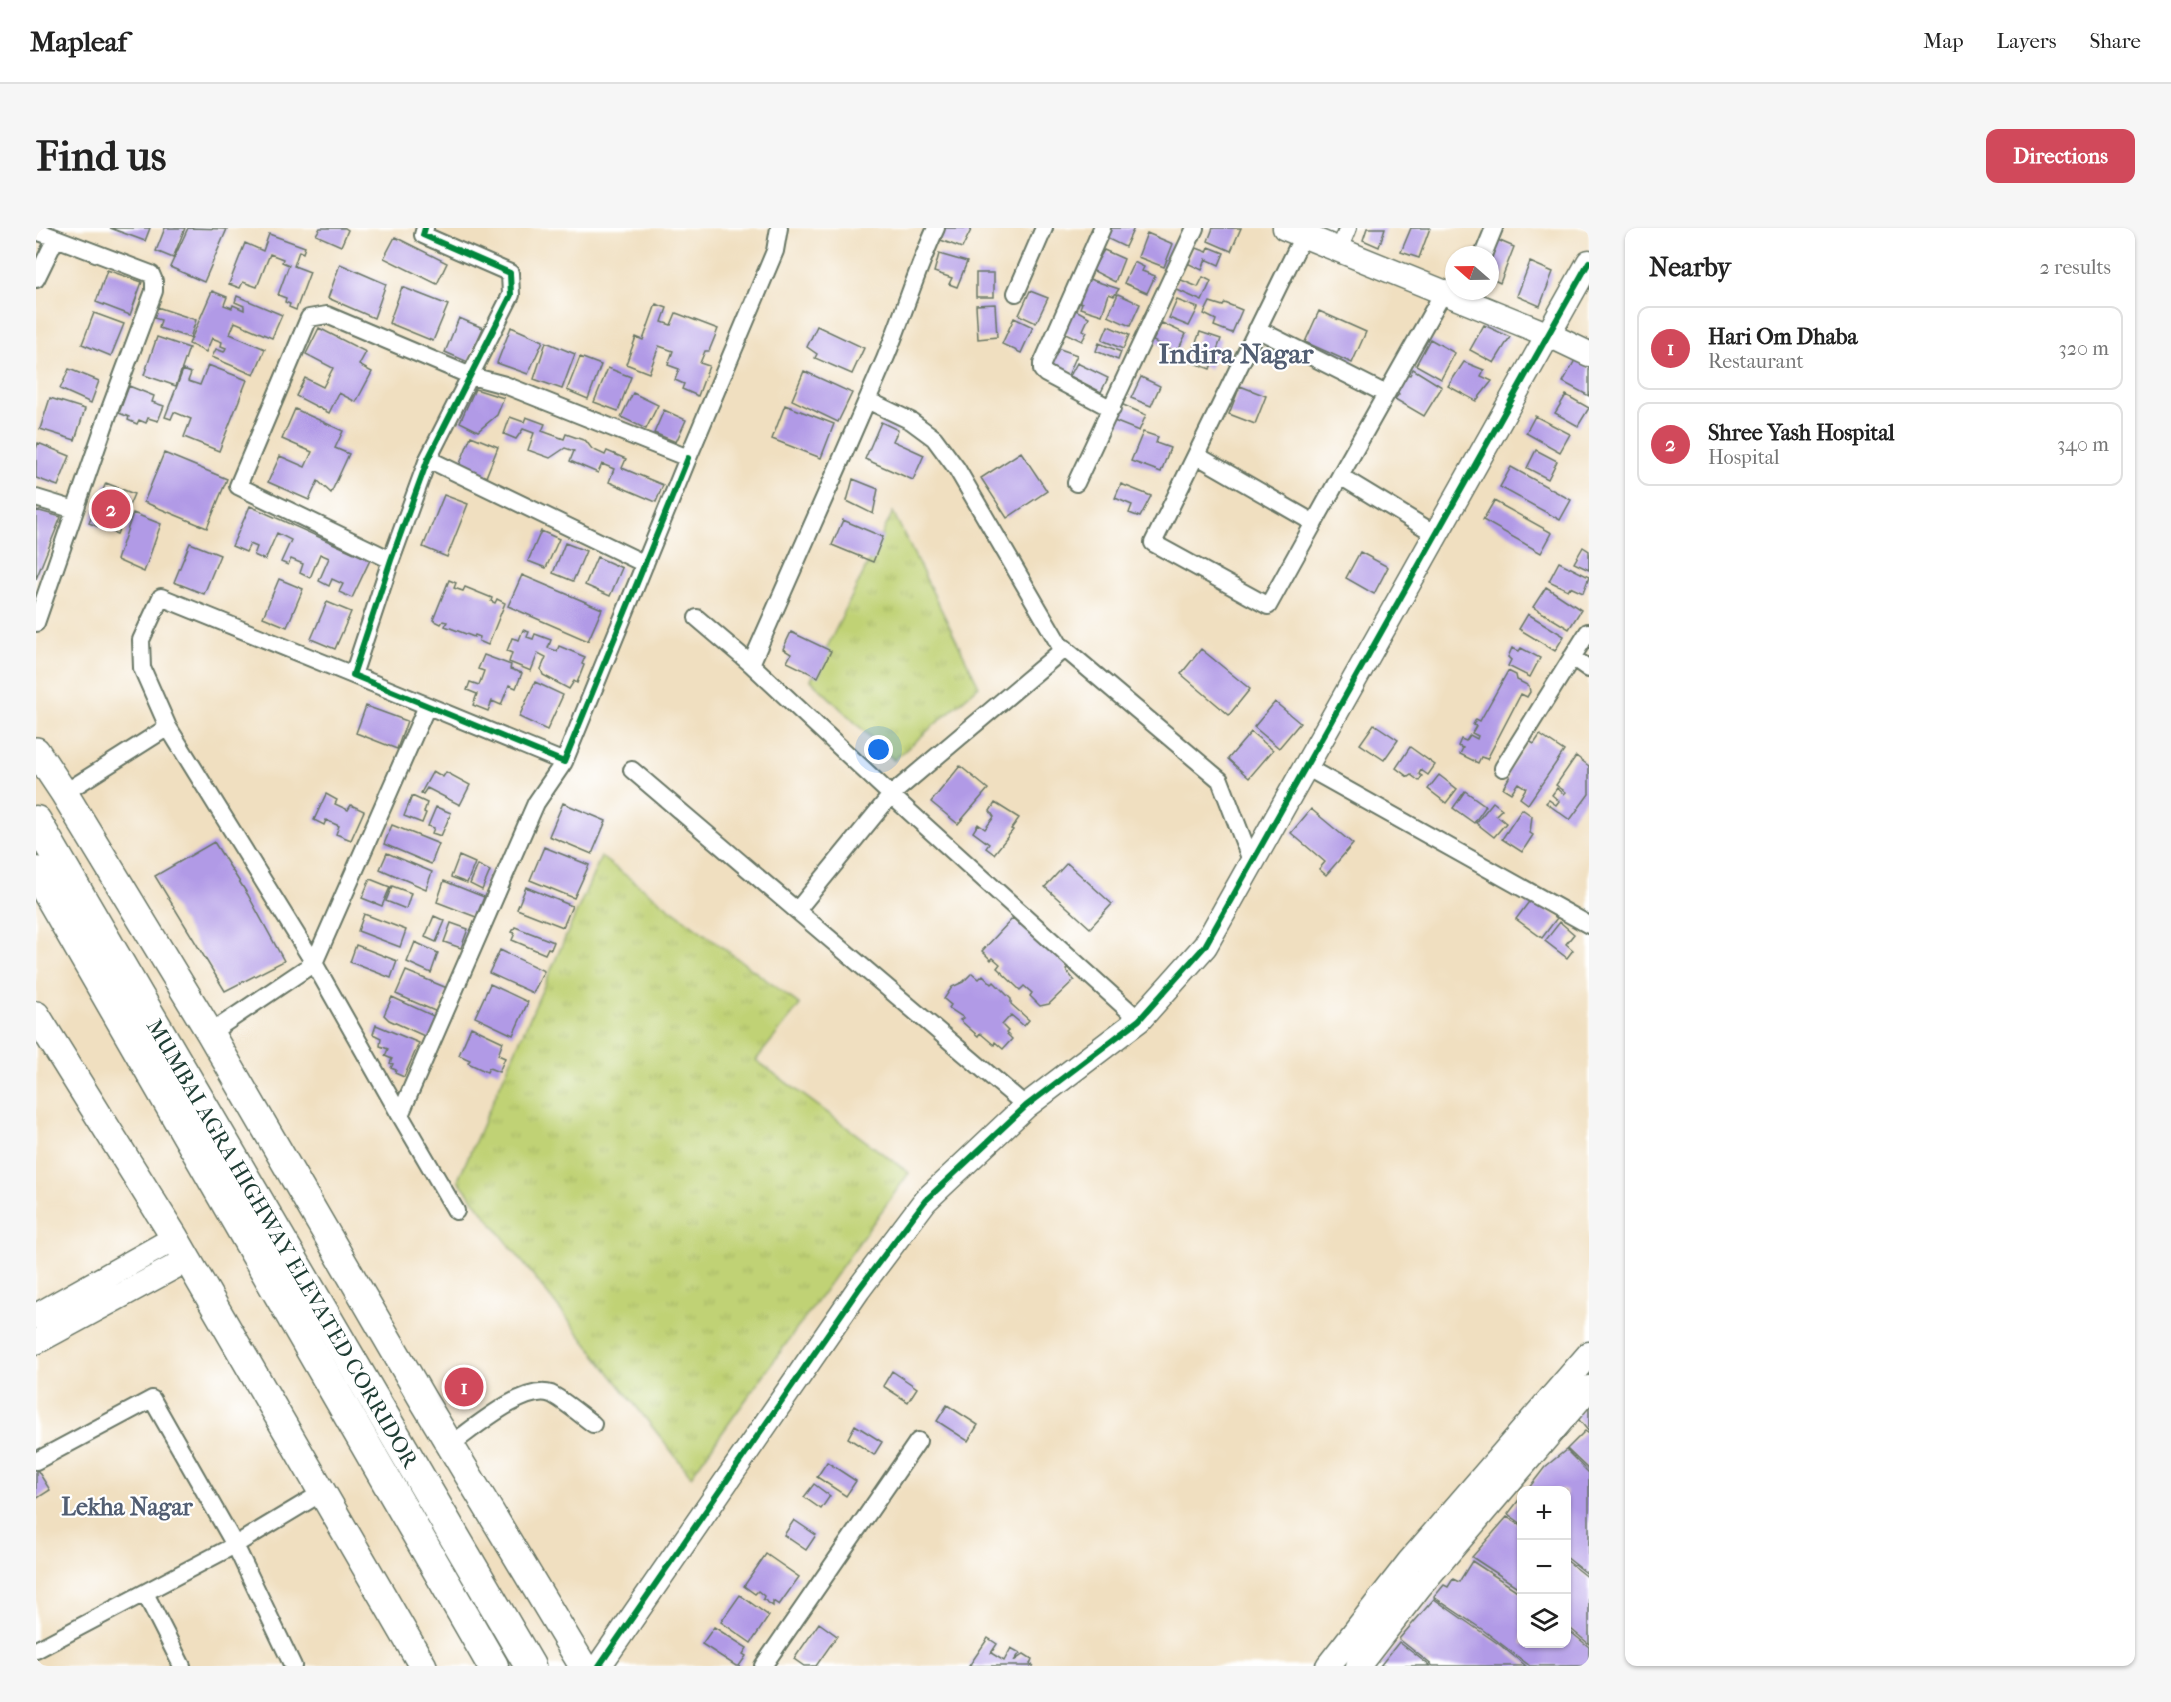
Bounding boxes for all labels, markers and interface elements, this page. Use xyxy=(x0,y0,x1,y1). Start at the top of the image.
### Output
text: Mapleaf xyxy=(30,25,127,58)
text: Map xyxy=(1923,29,1964,53)
text: Layers xyxy=(1997,29,2056,53)
text: Share xyxy=(2089,29,2141,53)
button: Directions xyxy=(1986,129,2135,183)
text: Find us xyxy=(36,132,166,181)
north arrow xyxy=(1445,246,1499,300)
text: Nearby xyxy=(1649,252,1731,283)
text: 2 results xyxy=(2040,256,2111,279)
text: Hari Om Dhaba xyxy=(1708,324,1858,350)
district label: Indira Nagar xyxy=(1159,337,1314,370)
text: 1 xyxy=(1667,337,1674,360)
text: 320 m xyxy=(2059,337,2109,360)
text: Restaurant xyxy=(1708,350,1804,373)
text: Shree Yash Hospital xyxy=(1708,420,1895,446)
text: 2 xyxy=(1665,433,1676,456)
text: 340 m xyxy=(2057,433,2109,456)
text: Hospital xyxy=(1708,446,1780,469)
pin: 2 xyxy=(92,486,130,532)
your location xyxy=(864,735,893,764)
street label: MUMBAI AGRA HIGHWAY ELEVATED CORRIDOR xyxy=(141,1015,424,1473)
pin: 1 xyxy=(444,1364,484,1410)
map controls xyxy=(1517,1486,1571,1648)
button: + xyxy=(1517,1486,1571,1540)
district label: Lekha Nagar xyxy=(61,1493,193,1521)
button: − xyxy=(1517,1540,1571,1594)
button: layers xyxy=(1517,1594,1571,1648)

